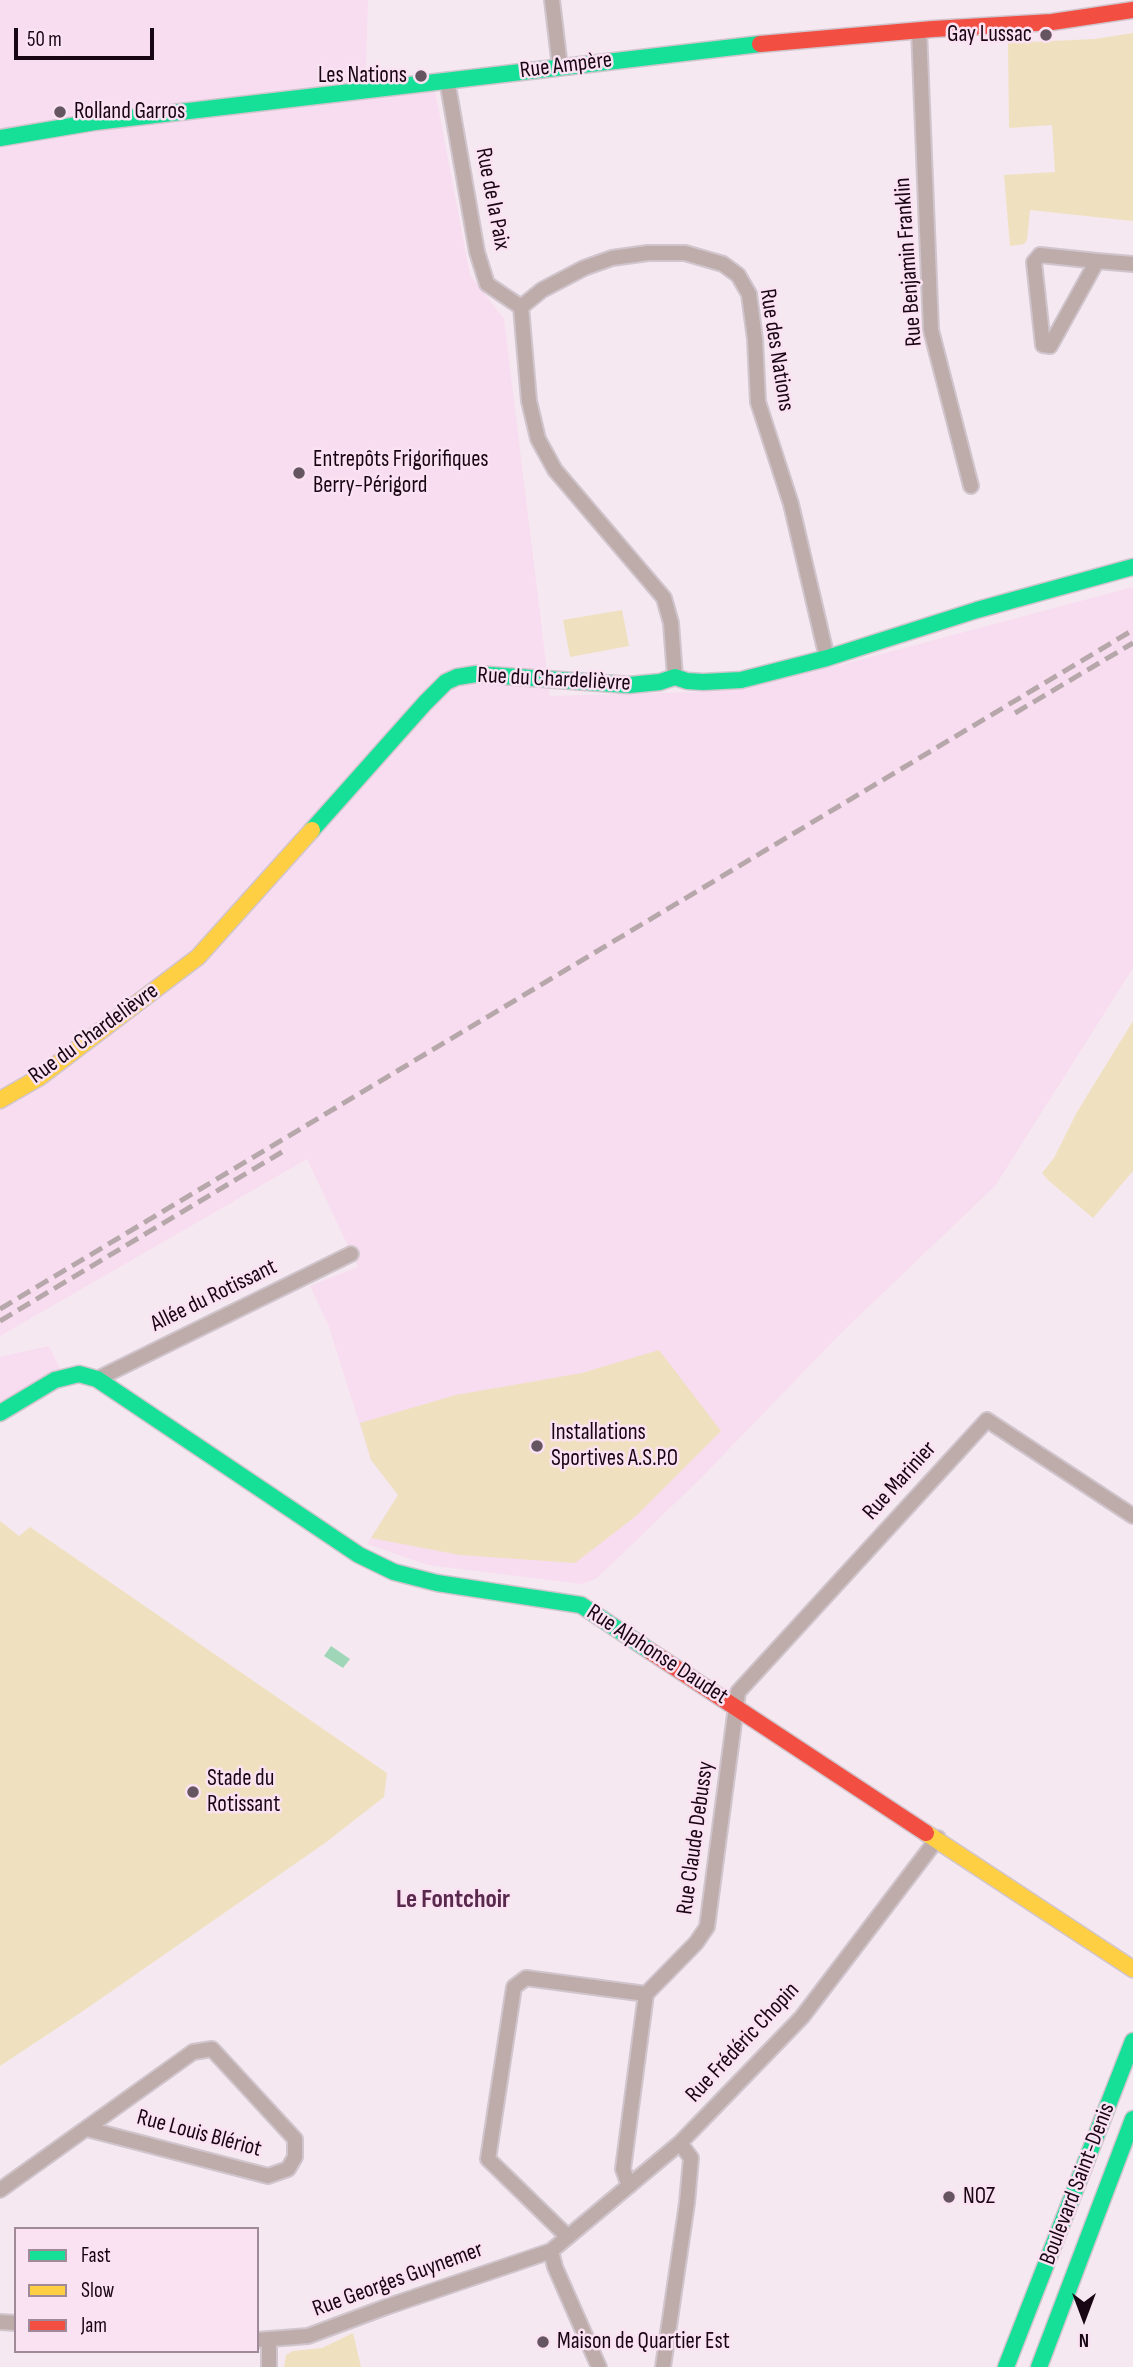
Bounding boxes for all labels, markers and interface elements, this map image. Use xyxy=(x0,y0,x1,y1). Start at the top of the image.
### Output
scale bar xyxy=(18,14,158,58)
place label: Gay Lussac xyxy=(947,21,1032,49)
text: 50 m xyxy=(27,27,62,52)
marker: Gay Lussac xyxy=(1038,27,1054,43)
street label: Rue Ampère xyxy=(518,47,614,85)
place label: Les Nations xyxy=(318,62,407,90)
marker: Les Nations xyxy=(413,68,429,84)
place label: Rolland Garros xyxy=(74,98,185,126)
marker: Rolland Garros xyxy=(52,104,68,120)
street label: Rue de la Paix xyxy=(469,146,515,252)
street label: Rue Benjamin Franklin xyxy=(889,177,929,347)
street label: Rue des Nations xyxy=(753,287,799,413)
place label: Entrepôts Frigorifiques Berry-Périgord xyxy=(313,446,489,500)
marker: Entrepôts Frigorifiques Berry-Périgord xyxy=(291,465,307,481)
street label: Rue du Chardelièvre xyxy=(477,662,631,698)
street label: Rue du Chardelièvre xyxy=(24,978,164,1090)
street label: Allée du Rotissant xyxy=(146,1254,282,1338)
place label: Installations Sportives A.S.P.O xyxy=(551,1419,678,1473)
street label: Rue Marinier xyxy=(857,1436,943,1526)
marker: Installations Sportives A.S.P.O xyxy=(529,1438,545,1454)
street label: Rue Alphonse Daudet xyxy=(581,1599,733,1711)
street label: Rue Claude Debussy xyxy=(672,1760,720,1916)
place label: Stade du Rotissant xyxy=(207,1765,280,1819)
marker: Stade du Rotissant xyxy=(185,1784,201,1800)
district label: Le Fontchoir xyxy=(396,1884,510,1916)
street label: Rue Frédéric Chopin xyxy=(680,1977,806,2109)
street label: Boulevard Saint-Denis xyxy=(1034,2099,1122,2269)
street label: Rue Louis Blériot xyxy=(134,2104,264,2164)
place label: NOZ xyxy=(963,2183,995,2211)
marker: NOZ xyxy=(941,2189,957,2205)
legend xyxy=(14,2227,259,2353)
street label: Rue Georges Guynemer xyxy=(309,2236,487,2324)
text: Fast xyxy=(81,2243,111,2268)
text: Slow xyxy=(81,2278,114,2303)
north arrow xyxy=(1049,2283,1119,2353)
text: Jam xyxy=(81,2313,107,2338)
place label: Maison de Quartier Est xyxy=(557,2328,730,2356)
text: N xyxy=(1079,2328,1089,2351)
marker: Maison de Quartier Est xyxy=(535,2334,551,2350)

